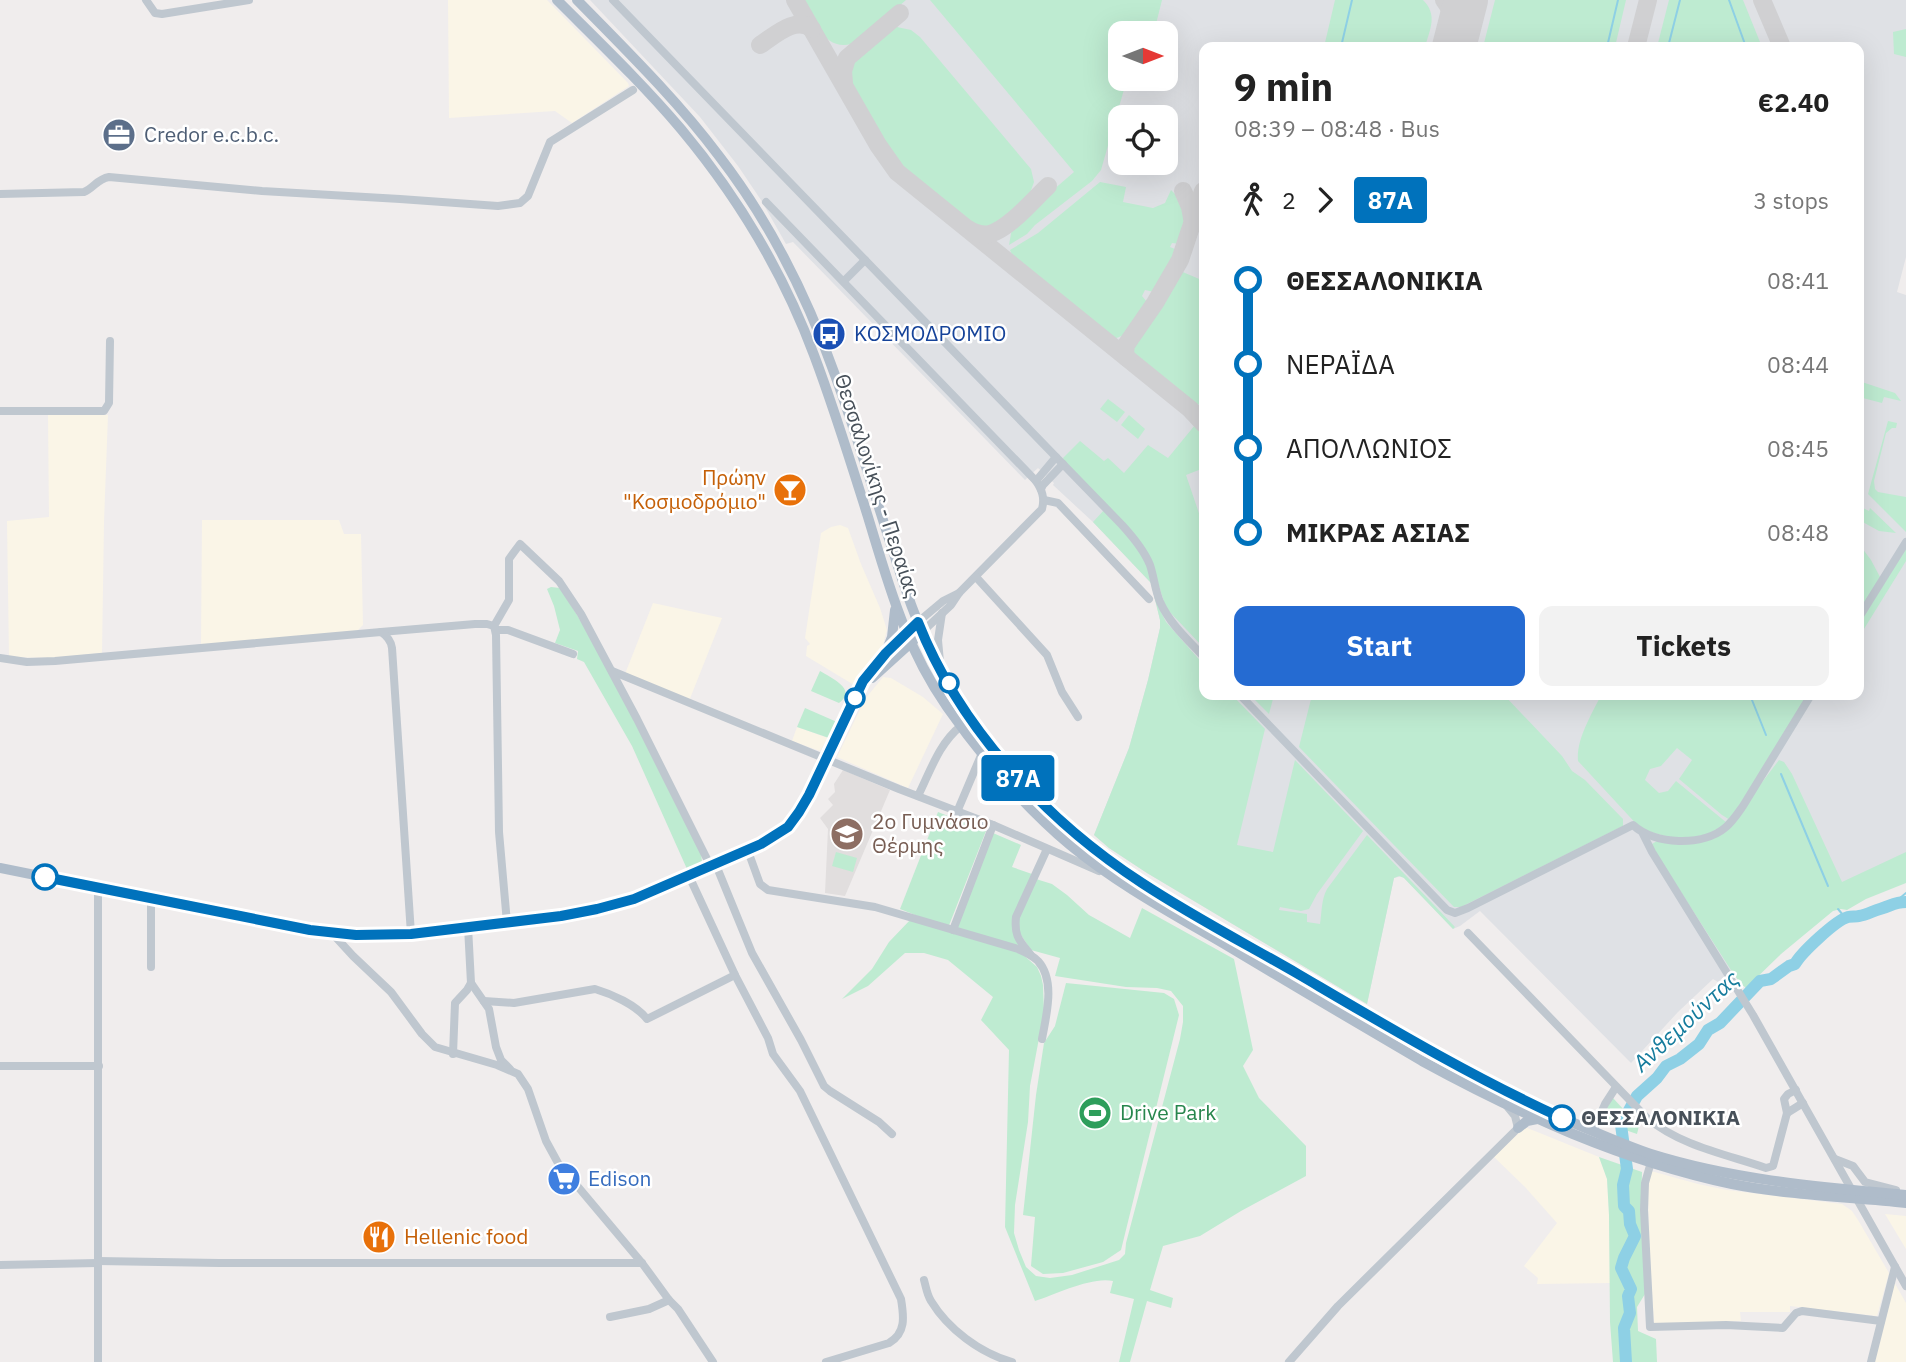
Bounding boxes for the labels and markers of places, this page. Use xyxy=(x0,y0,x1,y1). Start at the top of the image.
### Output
office icon: Credor e.c.b.c. xyxy=(100,116,138,154)
place label: Credor e.c.b.c. xyxy=(144,120,279,148)
bus stop icon: ΚΟΣΜΟΔΡΟΜΙΟ xyxy=(810,315,848,353)
place label: ΚΟΣΜΟΔΡΟΜΙΟ xyxy=(854,319,1006,347)
place label: Πρώην "Κοσμοδρόμιο" xyxy=(623,463,766,515)
bar icon: Πρώην "Κοσμοδρόμιο" xyxy=(771,471,809,509)
unlabelled marker xyxy=(939,673,959,693)
unlabelled marker xyxy=(845,688,865,708)
place label: 2ο Γυμνάσιο Θέρμης xyxy=(872,807,989,859)
school or university icon: 2ο Γυμνάσιο Θέρμης xyxy=(828,815,866,853)
unlabelled marker xyxy=(32,864,58,890)
sports icon: Drive Park xyxy=(1076,1094,1114,1132)
place label: Drive Park xyxy=(1120,1098,1216,1126)
place label: ΘΕΣΣΑΛΟΝΙΚΙΑ xyxy=(1581,1103,1740,1131)
marker: ΘΕΣΣΑΛΟΝΙΚΙΑ xyxy=(1549,1105,1575,1131)
supermarket icon: Edison xyxy=(545,1160,583,1198)
place label: Edison xyxy=(588,1164,651,1192)
restaurant icon: Hellenic food xyxy=(360,1218,398,1256)
place label: Hellenic food xyxy=(404,1222,528,1250)

